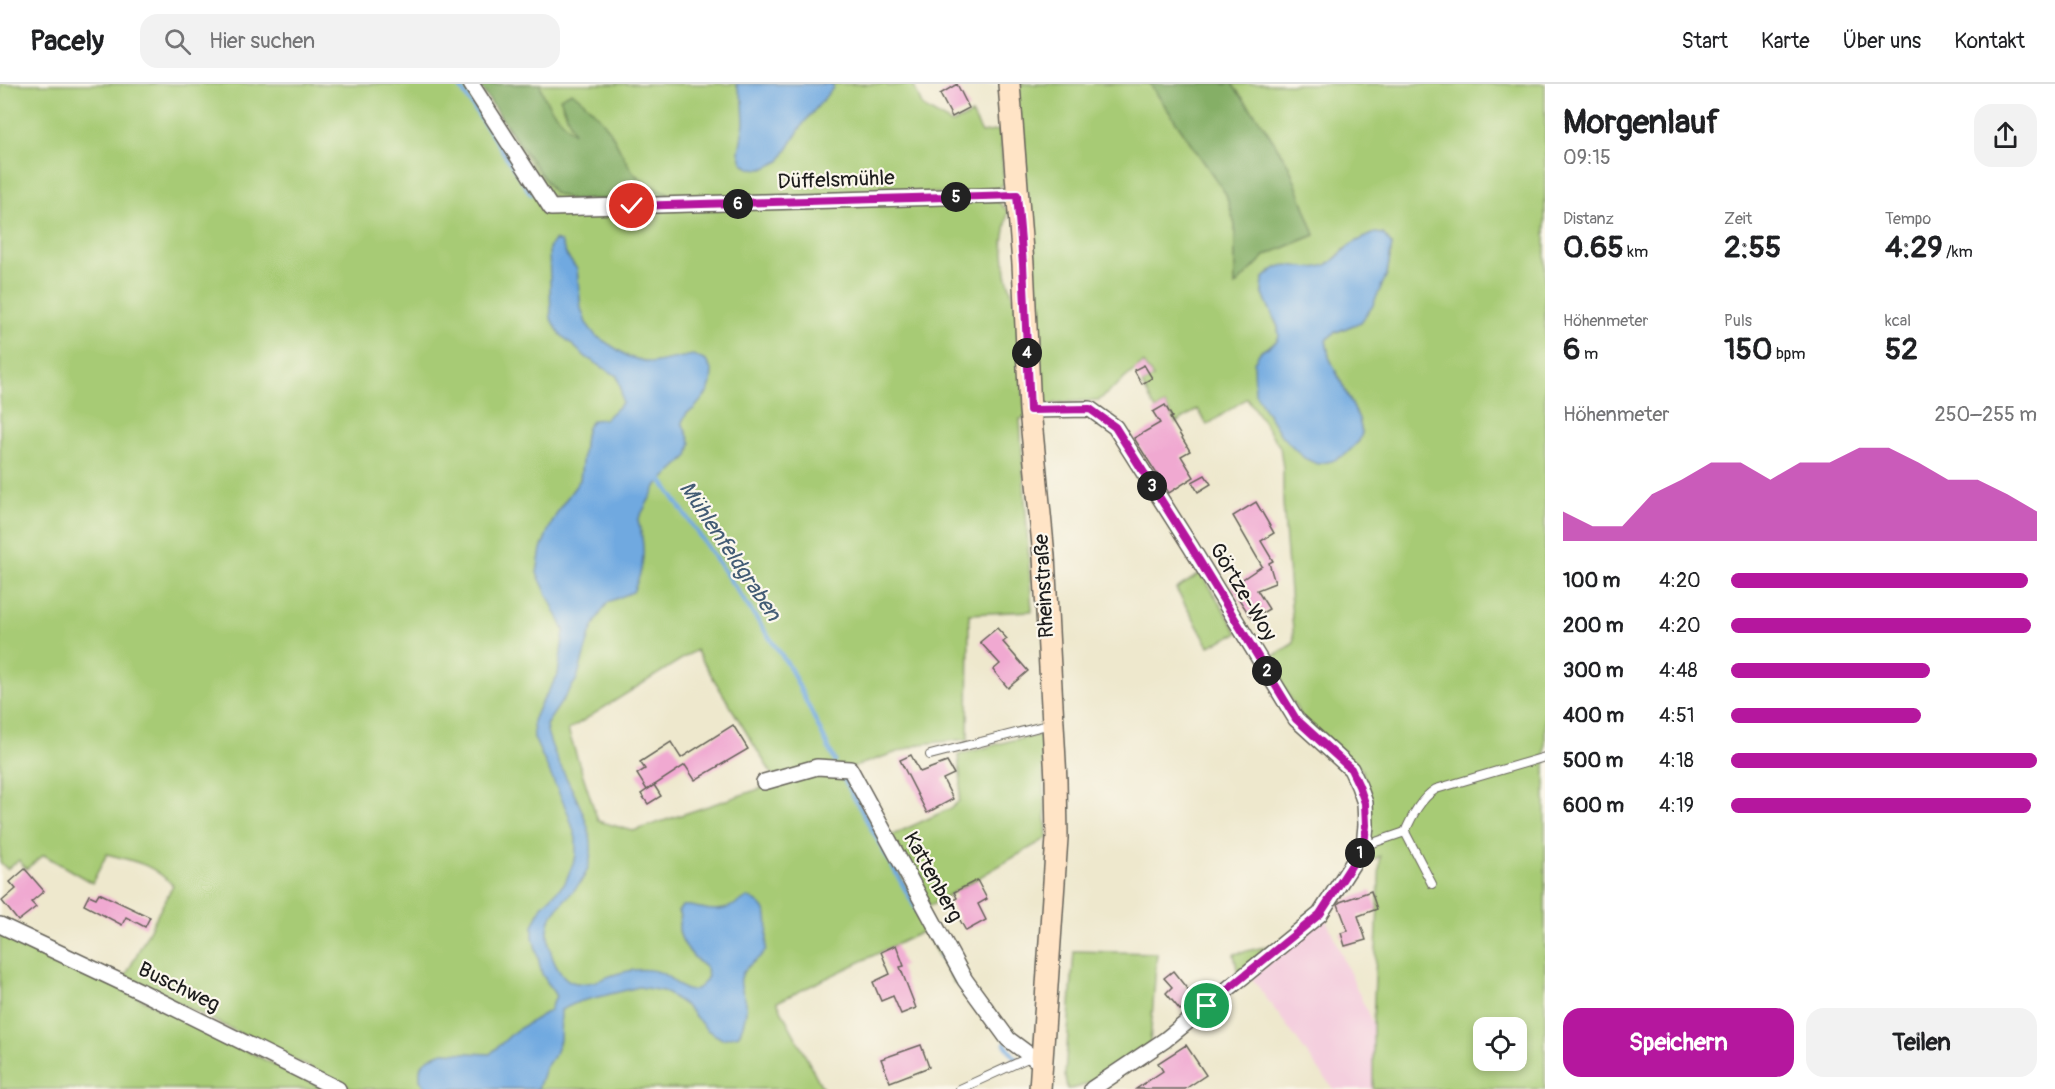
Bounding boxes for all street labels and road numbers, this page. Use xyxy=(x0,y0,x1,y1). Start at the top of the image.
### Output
street label: Düffelsmühle xyxy=(777,164,896,196)
street label: Rheinstraße xyxy=(1028,533,1060,639)
street label: Görtze-Woy xyxy=(1203,538,1283,646)
street label: Kattenberg xyxy=(897,827,969,927)
street label: Buschweg xyxy=(134,956,224,1018)

